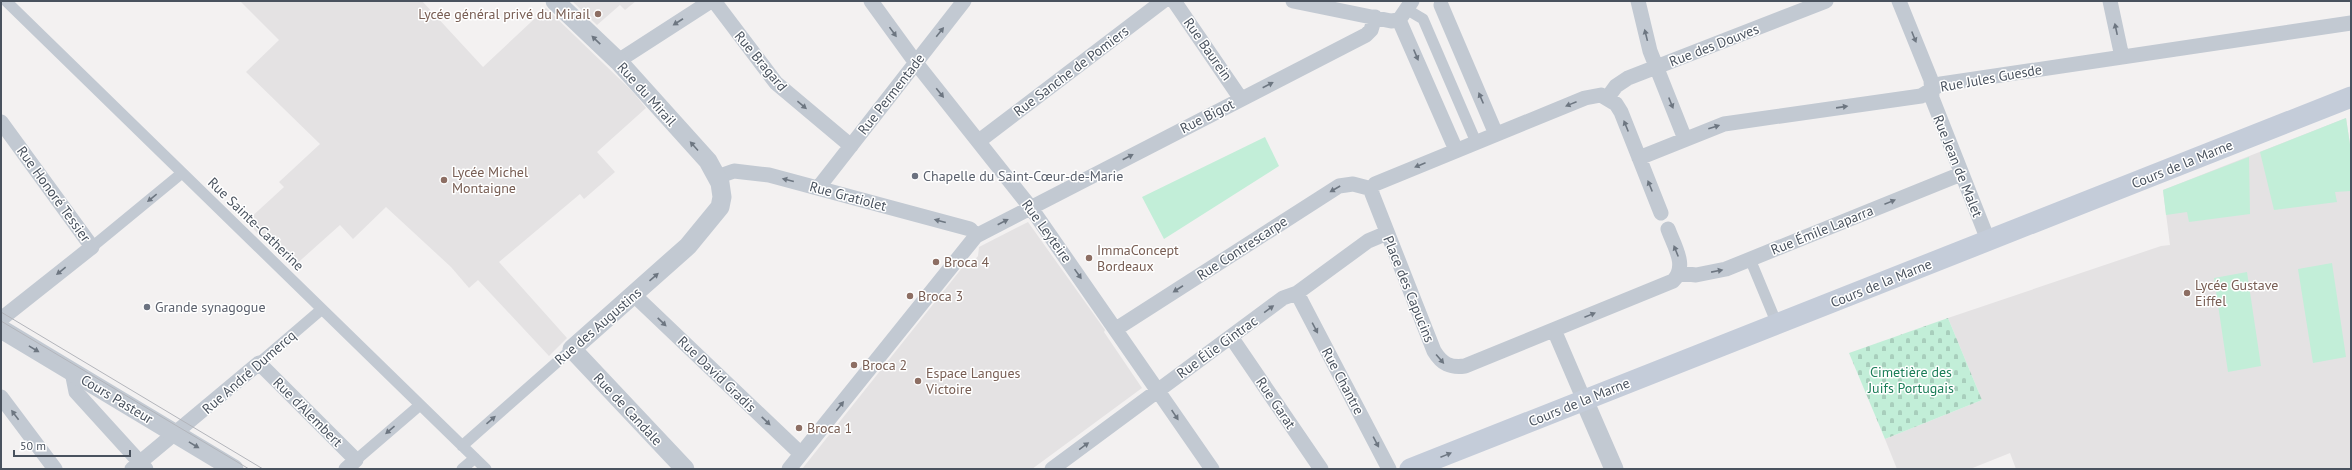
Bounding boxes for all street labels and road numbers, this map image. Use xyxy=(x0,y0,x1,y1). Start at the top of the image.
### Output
street label: Rue Baurein xyxy=(1180,14,1236,84)
street label: Rue des Douves xyxy=(1667,20,1762,70)
street label: Rue Sanche de Pomiers xyxy=(1010,22,1132,120)
street label: Rue Bragard xyxy=(731,27,791,95)
street label: Rue Permentade xyxy=(854,50,928,138)
street label: Rue du Mirail xyxy=(614,58,680,130)
street label: Rue Jules Guesde xyxy=(1939,60,2043,96)
street label: Rue Bigot xyxy=(1177,95,1237,137)
street label: Rue Jean de Malet xyxy=(1929,112,1987,220)
street label: Cours de la Marne xyxy=(2129,135,2235,193)
street label: Rue Honoré Tessier xyxy=(13,142,95,246)
street label: Rue Sainte-Catherine xyxy=(204,174,308,274)
street label: Rue Gratiolet xyxy=(808,177,889,215)
street label: Rue Leyteire xyxy=(1018,196,1076,266)
street label: Rue Émile Laparra xyxy=(1768,201,1876,259)
street label: Rue Contrescarpe xyxy=(1193,212,1291,284)
street label: Place des Capucins xyxy=(1379,233,1439,345)
street label: Cours de la Marne xyxy=(1828,254,1934,312)
street label: Rue des Augustins xyxy=(551,283,645,369)
street label: Rue Élie Gintrac xyxy=(1173,312,1261,382)
street label: Rue André Dumercq xyxy=(198,326,300,418)
street label: Rue David Gradis xyxy=(674,332,760,416)
street label: Rue Chantre xyxy=(1318,344,1368,418)
street label: Rue de Candale xyxy=(590,369,666,449)
street label: Cours Pasteur xyxy=(78,370,157,428)
street label: Cours de la Marne xyxy=(1526,373,1632,431)
street label: Rue d'Alembert xyxy=(270,374,347,451)
street label: Rue Garat xyxy=(1252,374,1300,433)

